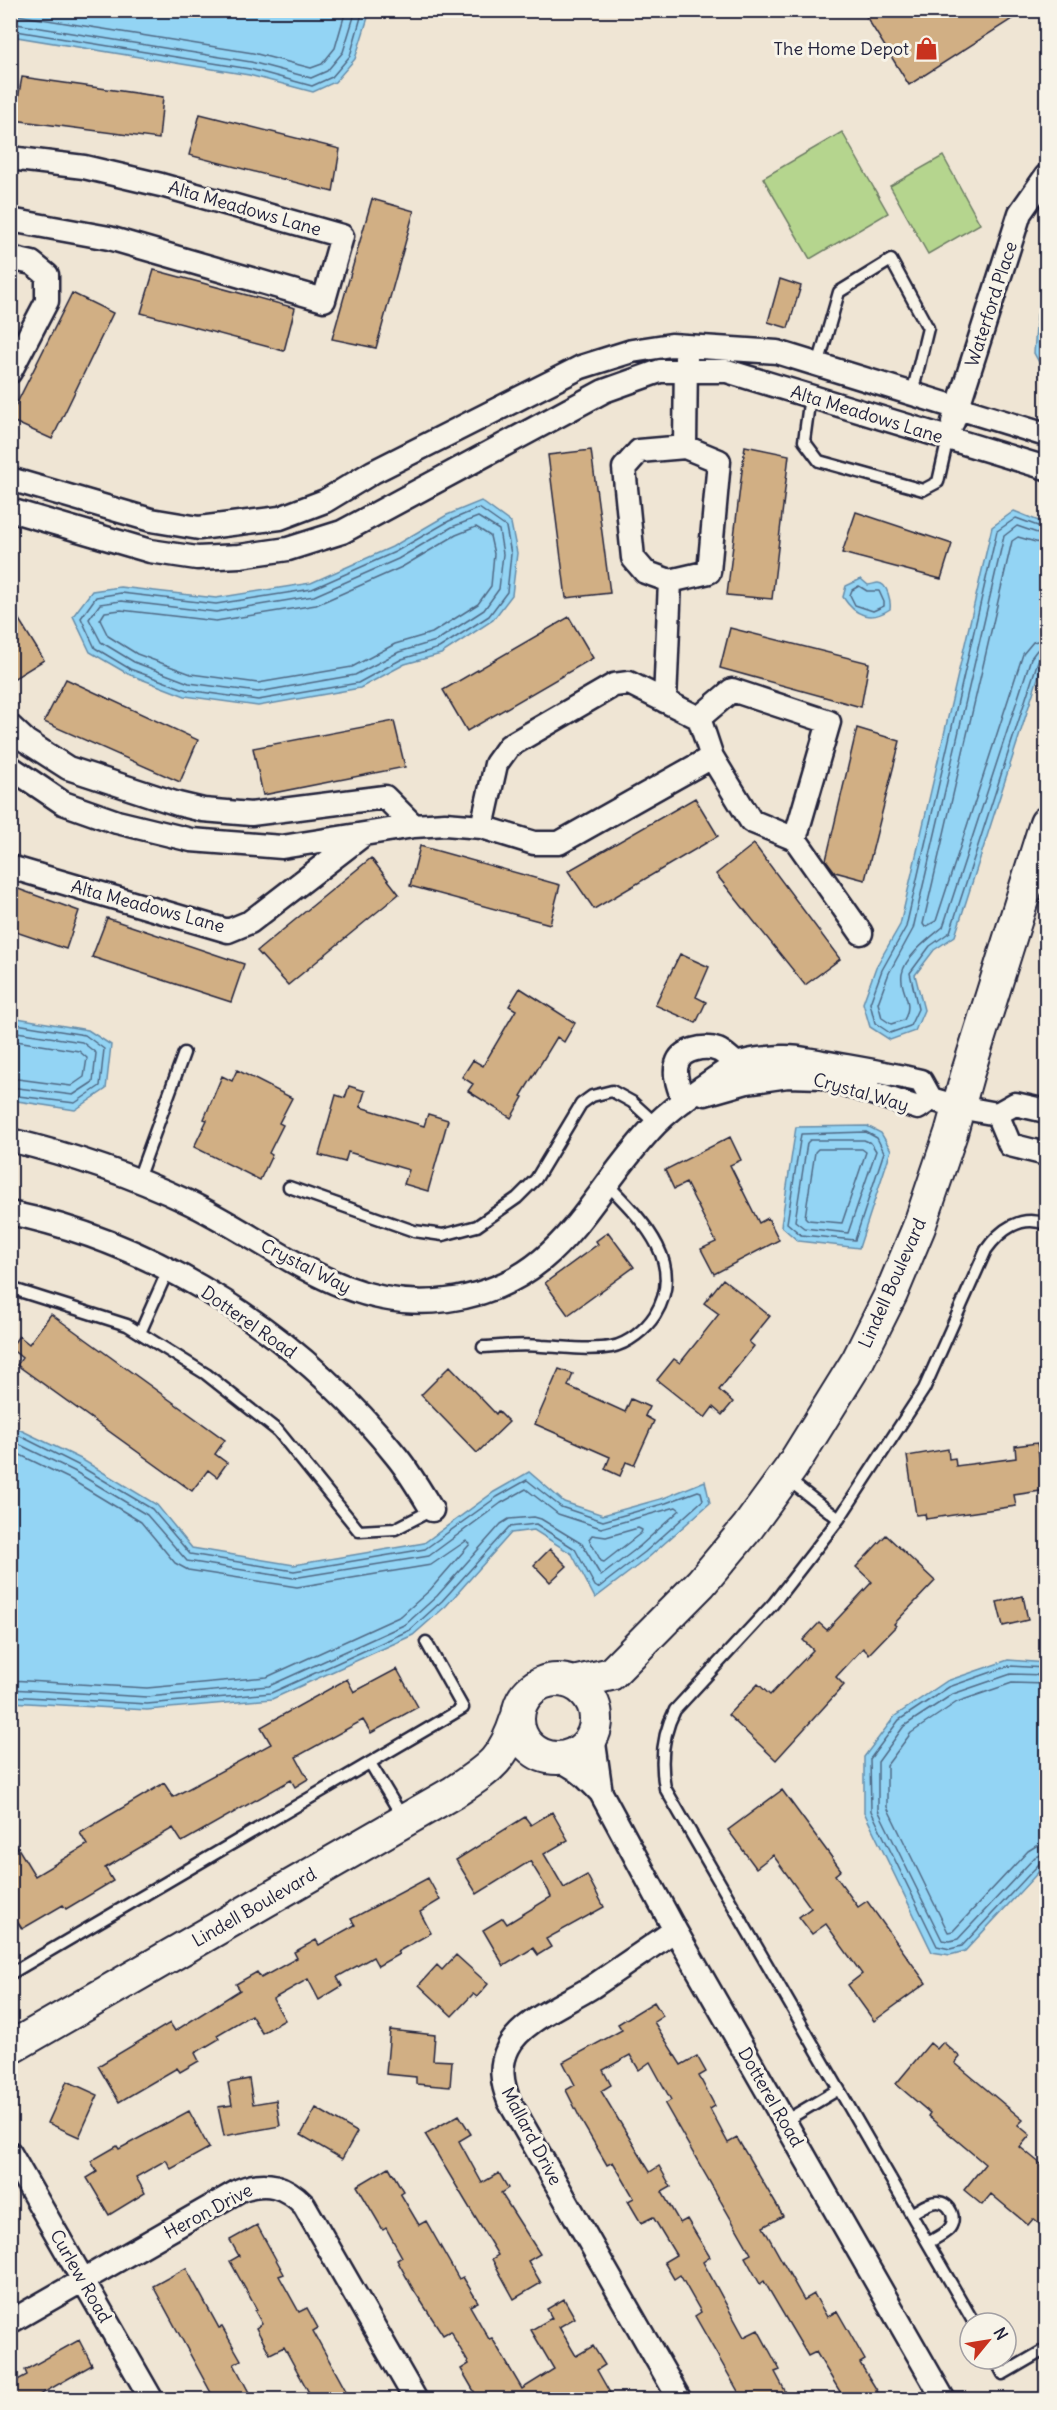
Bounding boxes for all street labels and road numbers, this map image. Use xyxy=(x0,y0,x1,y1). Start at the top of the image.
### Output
street label: Alta Meadows Lane xyxy=(166,175,324,241)
street label: Waterford Place xyxy=(960,238,1022,370)
street label: Alta Meadows Lane xyxy=(788,380,946,448)
street label: Alta Meadows Lane xyxy=(69,874,227,938)
street label: Crystal Way xyxy=(811,1067,911,1117)
street label: Lindell Boulevard xyxy=(853,1214,931,1351)
street label: Crystal Way xyxy=(257,1233,355,1299)
street label: Dotterel Road xyxy=(197,1281,302,1364)
street label: Lindell Boulevard xyxy=(188,1862,321,1952)
street label: Dotterel Road xyxy=(733,2043,809,2151)
street label: Mallard Drive xyxy=(497,2083,567,2189)
street label: Heron Drive xyxy=(160,2178,256,2244)
street label: Curlew Road xyxy=(45,2225,117,2327)

